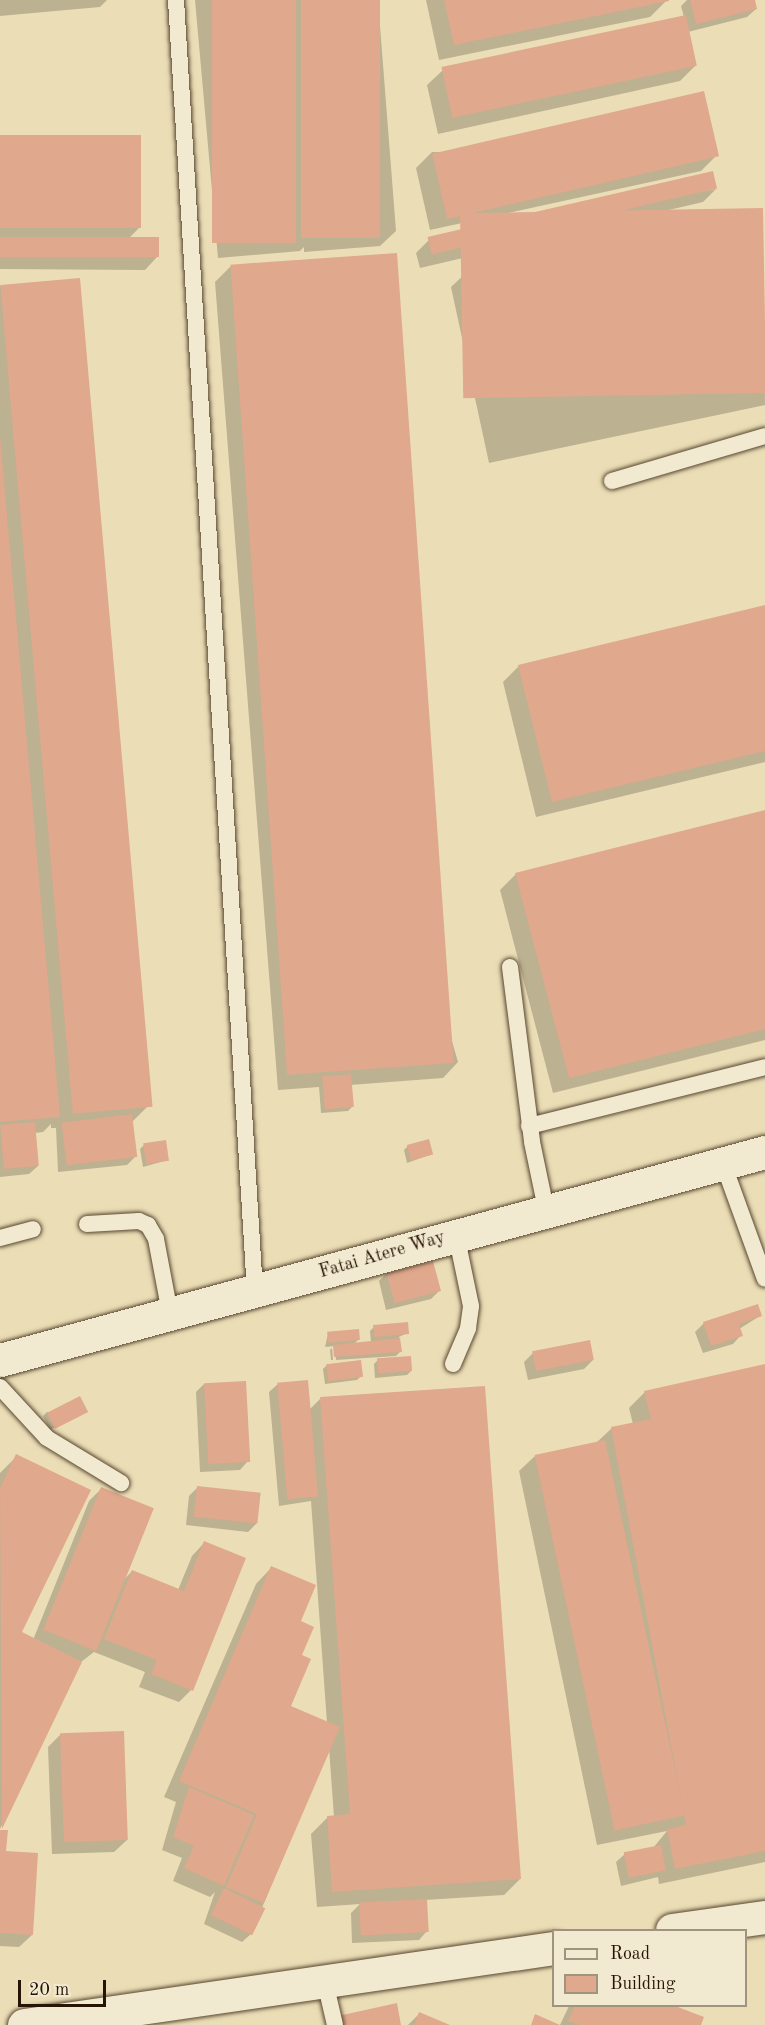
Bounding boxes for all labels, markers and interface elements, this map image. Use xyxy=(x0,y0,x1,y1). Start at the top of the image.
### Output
street label: Fatai Atere Way xyxy=(317,1227,447,1283)
legend xyxy=(552,1929,747,2007)
text: Road xyxy=(610,1945,650,1963)
scale bar xyxy=(21,1968,110,2006)
text: Building xyxy=(610,1975,675,1993)
text: 20 m xyxy=(29,1981,69,1999)

